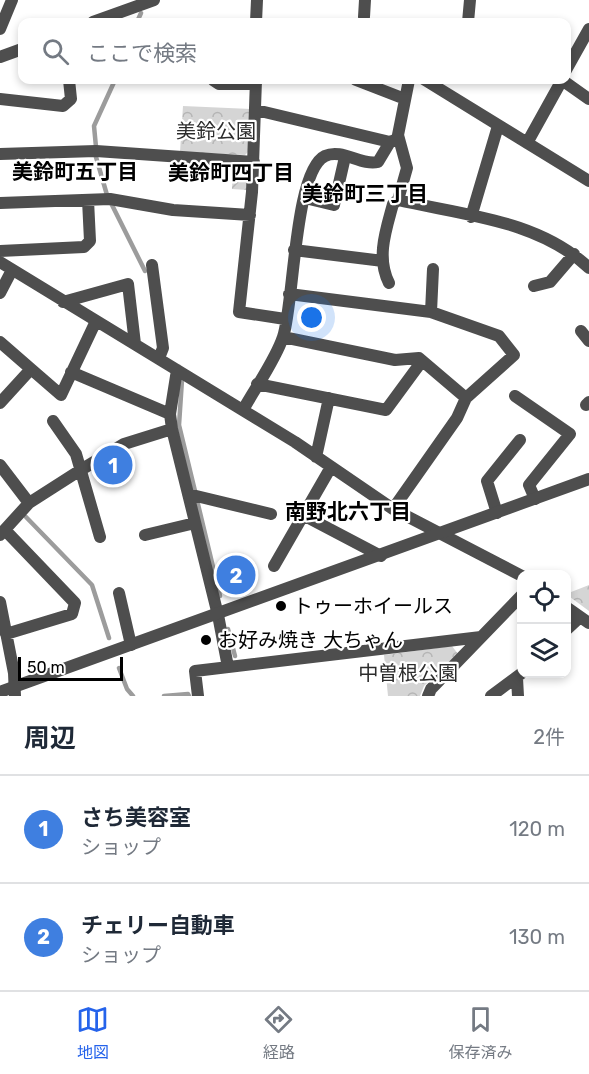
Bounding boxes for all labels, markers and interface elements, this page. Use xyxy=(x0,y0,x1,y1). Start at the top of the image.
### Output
search box xyxy=(18,18,571,84)
icon: search xyxy=(39,35,72,68)
text: ここで検索 xyxy=(87,40,197,67)
park label: 美鈴公園 xyxy=(176,119,256,143)
district label: 美鈴町五丁目 xyxy=(12,159,138,184)
district label: 美鈴町四丁目 xyxy=(168,160,294,185)
district label: 美鈴町三丁目 xyxy=(302,181,428,206)
your location xyxy=(297,303,326,332)
pin: 1 xyxy=(94,442,132,488)
district label: 南野北六丁目 xyxy=(285,499,411,524)
pin: 2 xyxy=(216,552,256,598)
map controls xyxy=(517,570,571,678)
button: locate xyxy=(517,570,571,624)
place label: トゥーホイールス xyxy=(293,594,453,618)
marker: トゥーホイールス xyxy=(274,599,288,613)
button: layers xyxy=(517,624,571,678)
place label: お好み焼き 大ちゃん xyxy=(218,628,403,652)
marker: お好み焼き 大ちゃん xyxy=(199,633,213,647)
scale bar xyxy=(18,654,123,682)
text: 50 m xyxy=(27,658,65,677)
park label: 中曽根公園 xyxy=(358,661,458,685)
text: 周辺 xyxy=(24,723,76,754)
text: 2件 xyxy=(533,725,565,749)
text: さち美容室 xyxy=(81,804,191,831)
text: 1 xyxy=(39,817,48,841)
text: 120 m xyxy=(509,817,565,841)
text: ショップ xyxy=(81,835,161,859)
text: チェリー自動車 xyxy=(81,912,235,939)
text: 2 xyxy=(37,925,50,949)
text: 130 m xyxy=(509,925,565,949)
text: ショップ xyxy=(81,943,161,967)
tab: 地図 xyxy=(76,1003,109,1063)
tab: 経路 xyxy=(262,1003,295,1063)
tab: 保存済み xyxy=(448,1003,512,1063)

